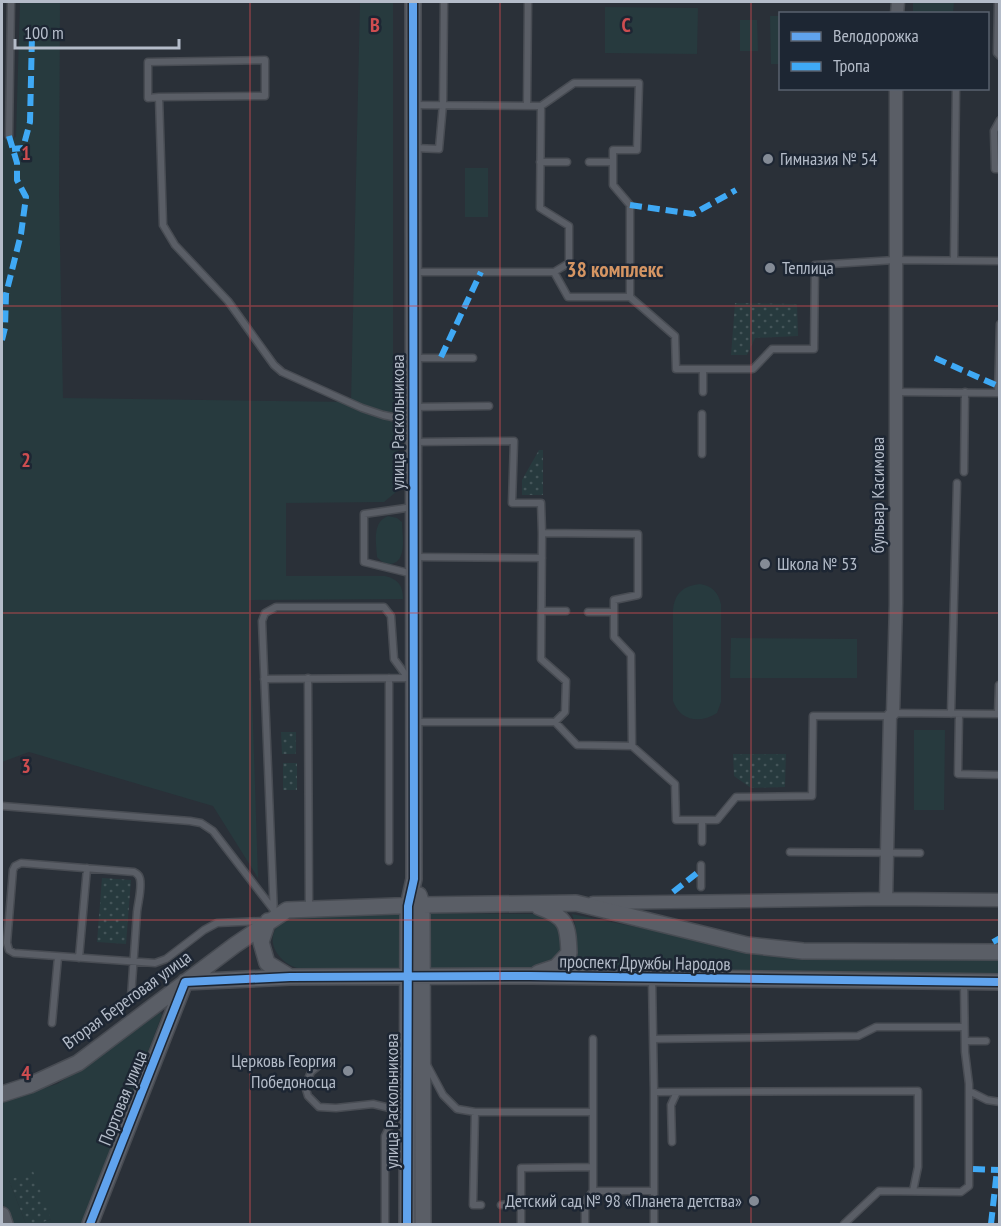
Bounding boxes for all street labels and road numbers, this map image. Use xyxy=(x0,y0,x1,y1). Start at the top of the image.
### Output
street label: улица Раскольникова xyxy=(386,354,409,490)
street label: бульвар Касимова xyxy=(866,437,889,553)
street label: Вторая Береговая улица xyxy=(58,945,195,1054)
street label: проспект Дружбы Народов xyxy=(559,950,731,975)
street label: улица Раскольникова xyxy=(380,1033,403,1169)
street label: Портовая улица xyxy=(93,1047,152,1149)

